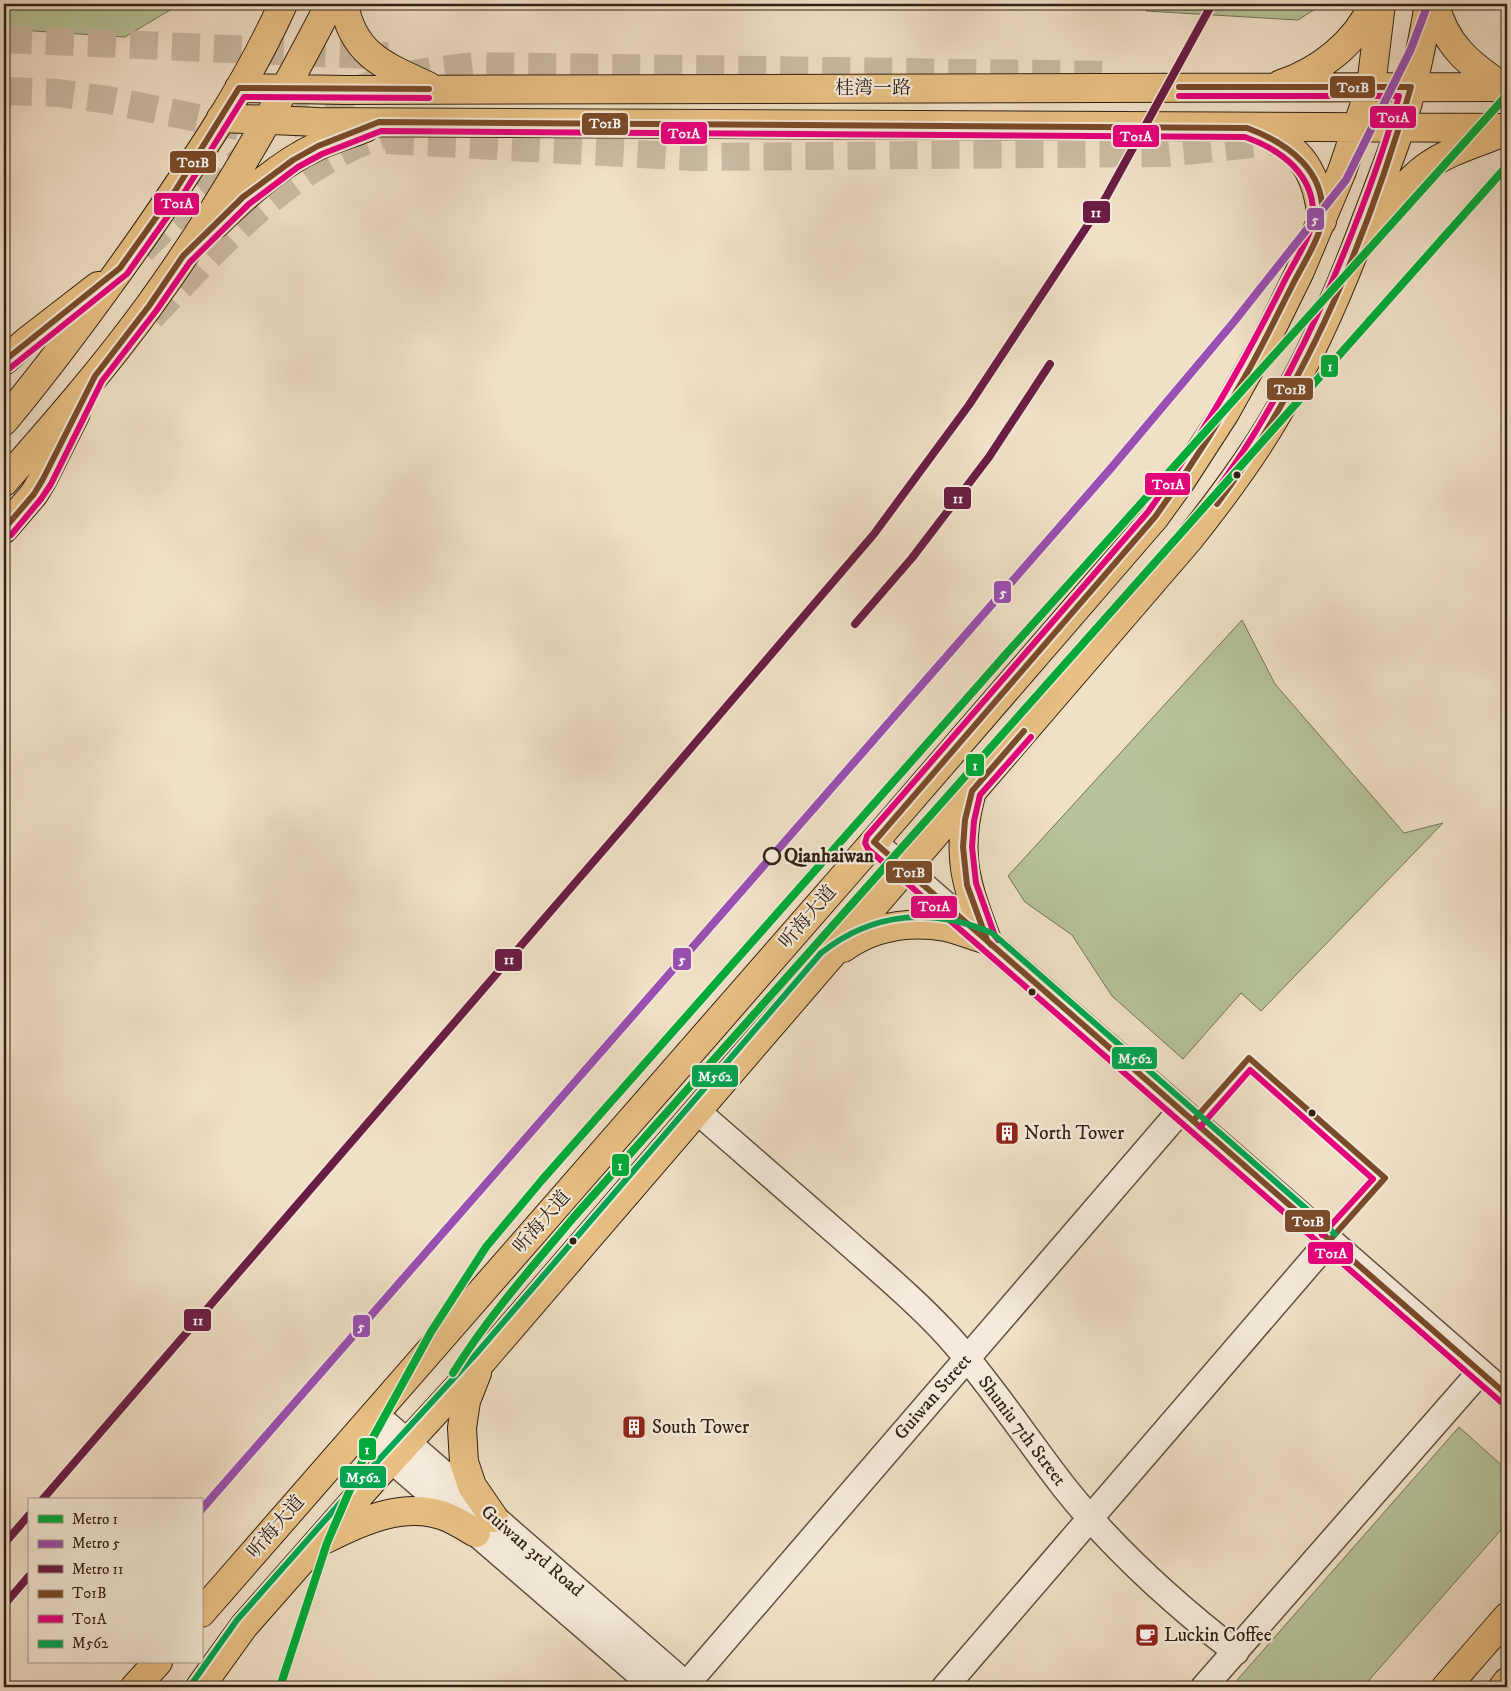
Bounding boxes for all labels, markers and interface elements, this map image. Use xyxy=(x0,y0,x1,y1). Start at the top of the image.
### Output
line badge: T01B xyxy=(1329,75,1376,99)
street label: 桂湾一路 xyxy=(835,77,911,100)
text: T01B xyxy=(1336,79,1369,97)
line badge: T01A xyxy=(1369,105,1417,129)
text: T01A xyxy=(1376,109,1410,127)
line badge: T01B xyxy=(581,112,629,136)
text: T01B xyxy=(588,115,621,133)
line badge: T01A xyxy=(660,121,708,145)
line badge: T01A xyxy=(1112,124,1160,148)
text: T01A xyxy=(667,125,701,143)
text: T01A xyxy=(1119,128,1153,146)
line badge: T01B xyxy=(169,150,217,174)
text: T01B xyxy=(176,154,209,172)
line badge: T01A xyxy=(153,192,200,216)
text: T01A xyxy=(160,195,194,213)
line badge: 11 xyxy=(1082,200,1111,224)
text: 11 xyxy=(1091,204,1101,222)
line badge: 5 xyxy=(1306,207,1325,231)
text: 5 xyxy=(1311,211,1319,229)
line badge: 1 xyxy=(1320,354,1339,378)
text: 1 xyxy=(1327,358,1333,376)
line badge: T01B xyxy=(1266,377,1314,401)
text: T01B xyxy=(1273,381,1306,399)
unlabelled marker xyxy=(1232,470,1242,480)
line badge: T01A xyxy=(1144,472,1191,496)
text: T01A xyxy=(1151,476,1185,494)
line badge: 11 xyxy=(943,486,972,510)
text: 11 xyxy=(953,490,963,508)
line badge: 5 xyxy=(993,580,1012,604)
text: 5 xyxy=(999,584,1007,602)
line badge: 1 xyxy=(965,753,985,777)
text: 1 xyxy=(972,757,978,775)
place label: Qianhaiwan xyxy=(784,845,875,868)
marker: Qianhaiwan xyxy=(763,847,781,865)
line badge: T01B xyxy=(885,860,933,884)
text: T01B xyxy=(892,864,925,882)
street label: 听海大道 xyxy=(774,881,842,953)
line badge: T01A xyxy=(910,895,958,919)
text: T01A xyxy=(917,898,951,916)
line badge: 5 xyxy=(672,947,692,971)
line badge: 11 xyxy=(494,948,523,972)
text: 11 xyxy=(504,951,514,969)
text: 5 xyxy=(678,951,686,969)
unlabelled marker xyxy=(1027,987,1037,997)
line badge: M562 xyxy=(1111,1046,1158,1070)
text: M562 xyxy=(1118,1050,1153,1068)
line badge: M562 xyxy=(691,1064,739,1088)
text: M562 xyxy=(698,1068,733,1086)
unlabelled marker xyxy=(1307,1108,1317,1118)
building icon: North Tower xyxy=(994,1120,1020,1146)
place label: North Tower xyxy=(1024,1122,1124,1145)
line badge: 1 xyxy=(611,1153,630,1177)
text: 1 xyxy=(617,1157,623,1175)
street label: 听海大道 xyxy=(508,1186,576,1258)
line badge: T01B xyxy=(1284,1209,1331,1233)
text: T01B xyxy=(1291,1213,1324,1231)
unlabelled marker xyxy=(568,1236,578,1246)
line badge: T01A xyxy=(1307,1241,1354,1265)
text: T01A xyxy=(1314,1245,1348,1263)
line badge: 11 xyxy=(183,1308,212,1332)
text: 11 xyxy=(193,1312,203,1330)
line badge: 5 xyxy=(352,1314,371,1338)
text: 5 xyxy=(357,1318,365,1336)
street label: Guiwan Street xyxy=(889,1349,977,1445)
street label: Shuniu 7th Street xyxy=(973,1371,1071,1491)
building icon: South Tower xyxy=(621,1414,647,1440)
place label: South Tower xyxy=(652,1416,749,1439)
line badge: 1 xyxy=(358,1437,377,1461)
text: 1 xyxy=(364,1441,370,1459)
line badge: M562 xyxy=(339,1465,387,1489)
text: M562 xyxy=(346,1469,381,1487)
street label: 听海大道 xyxy=(242,1491,310,1563)
legend xyxy=(28,1498,202,1664)
street label: Guiwan 3rd Road xyxy=(476,1500,588,1602)
text: Metro 1 xyxy=(72,1510,118,1529)
text: Metro 5 xyxy=(72,1534,121,1553)
text: Metro 11 xyxy=(72,1560,124,1579)
text: T01B xyxy=(72,1584,106,1603)
text: T01A xyxy=(72,1610,107,1629)
cafe icon: Luckin Coffee xyxy=(1134,1622,1160,1648)
place label: Luckin Coffee xyxy=(1164,1624,1272,1647)
text: M562 xyxy=(72,1634,109,1653)

